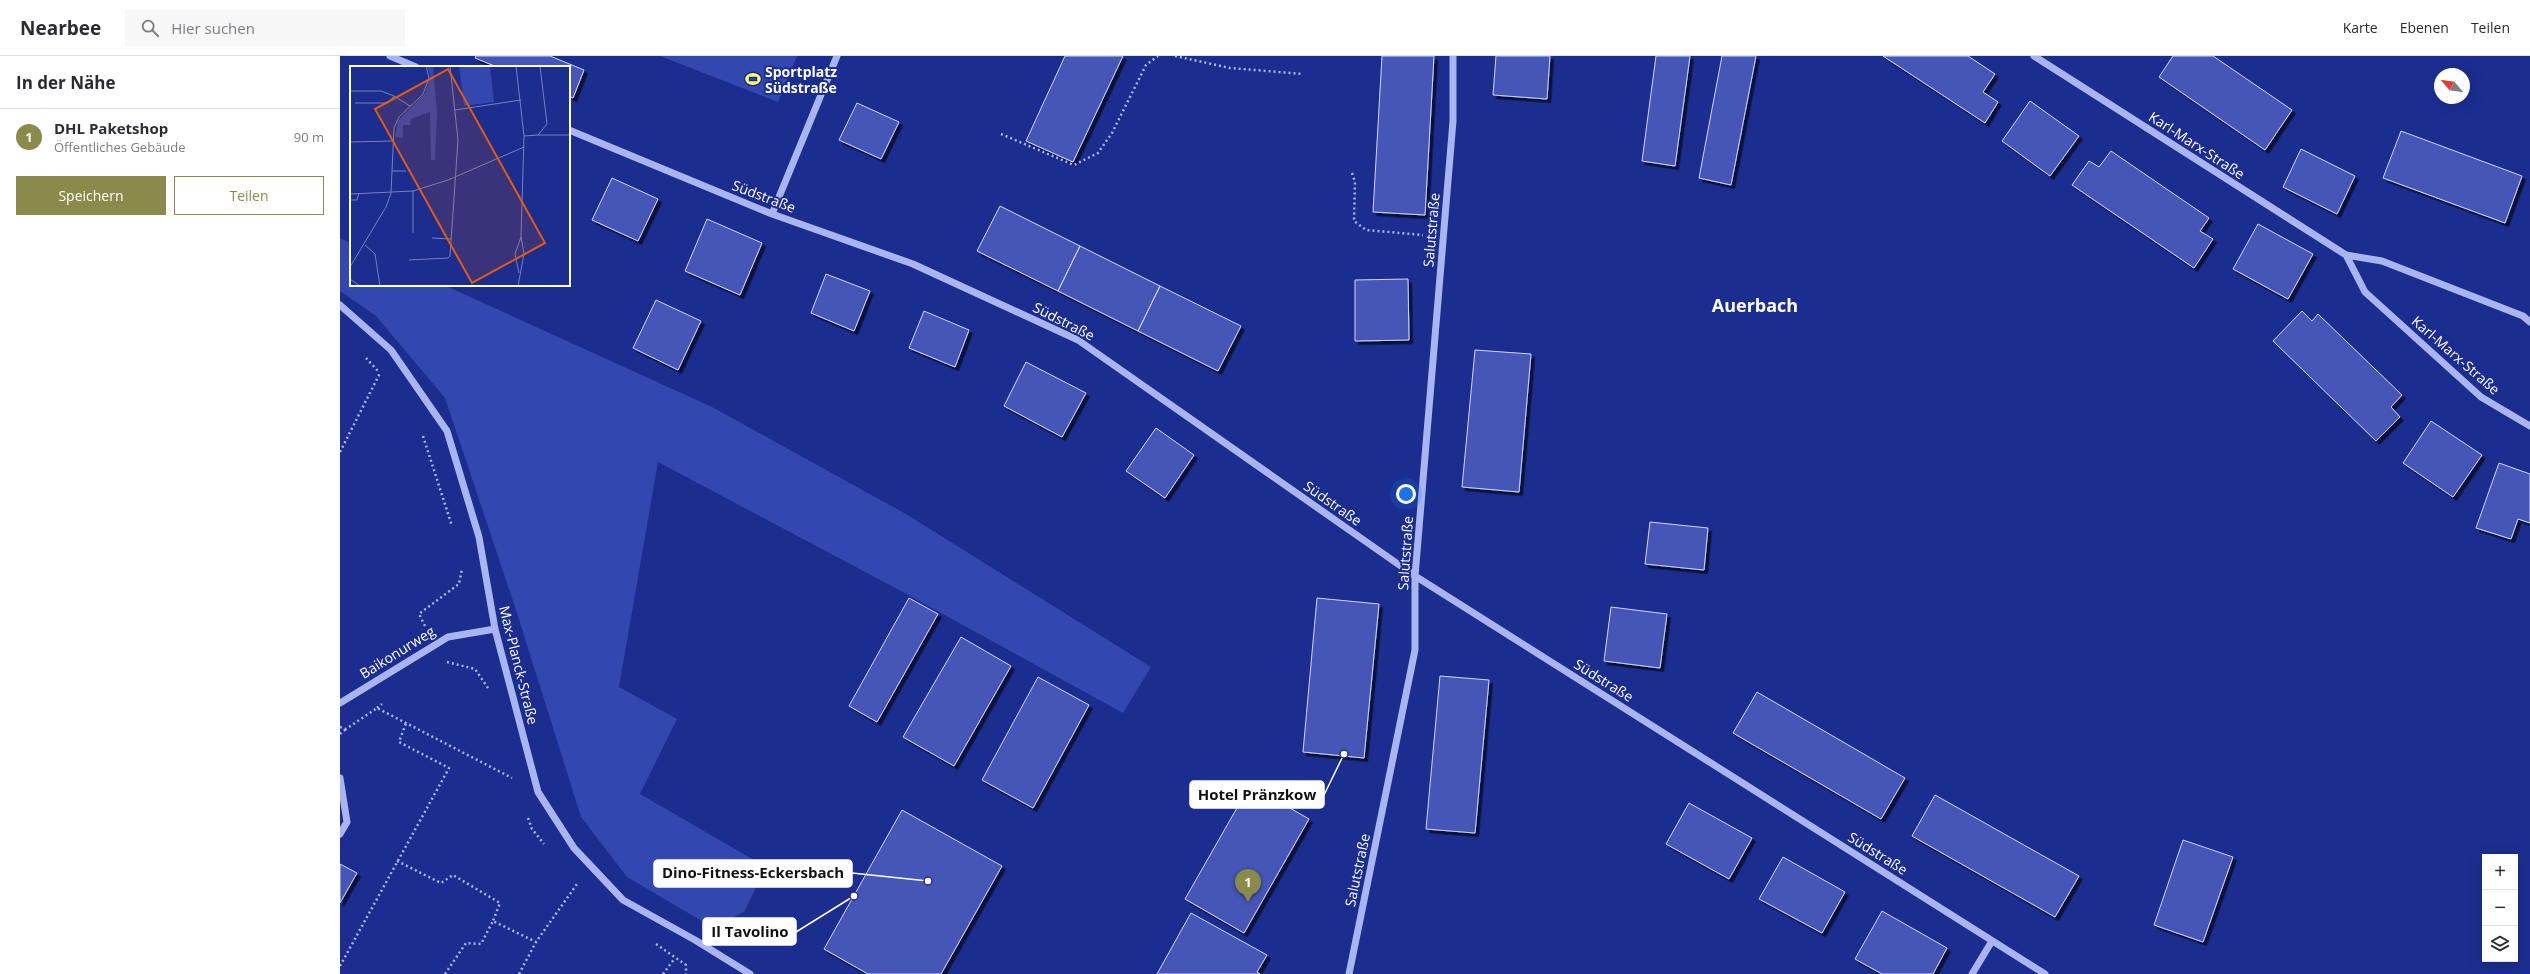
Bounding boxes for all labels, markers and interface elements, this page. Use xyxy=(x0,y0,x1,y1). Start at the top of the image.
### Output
search box xyxy=(125,10,405,46)
text: Nearbee xyxy=(20,15,101,41)
icon: search xyxy=(139,17,161,39)
text: Hier suchen xyxy=(171,18,255,38)
text: Karte xyxy=(2343,18,2378,37)
text: Ebenen xyxy=(2400,18,2449,37)
text: Teilen xyxy=(2471,18,2510,37)
place label: Sportplatz Südstraße xyxy=(765,62,837,97)
inset map xyxy=(350,66,570,286)
north arrow xyxy=(2434,68,2470,104)
sports icon: Sportplatz Südstraße xyxy=(744,70,762,88)
text: In der Nähe xyxy=(16,71,115,94)
street label: Karl-Marx-Straße xyxy=(2145,107,2249,183)
text: DHL Paketshop xyxy=(54,118,168,138)
text: 1 xyxy=(25,128,33,146)
text: 90 m xyxy=(294,128,324,146)
text: Öffentliches Gebäude xyxy=(54,138,186,156)
street label: Südstraße xyxy=(730,175,799,217)
button: Speichern xyxy=(16,176,166,215)
button: Teilen xyxy=(174,176,324,215)
street label: Salutstraße xyxy=(1418,192,1444,268)
district label: Auerbach xyxy=(1712,293,1798,317)
street label: Südstraße xyxy=(1030,297,1098,345)
street label: Karl-Marx-Straße xyxy=(2408,311,2504,399)
street label: Südstraße xyxy=(1300,476,1366,530)
your location xyxy=(1396,484,1416,504)
street label: Salutstraße xyxy=(1393,515,1417,591)
street label: Max-Planck-Straße xyxy=(495,604,543,727)
street label: Baikonurweg xyxy=(356,621,439,683)
street label: Südstraße xyxy=(1571,654,1637,706)
callout: Hotel Pränzkow xyxy=(1190,781,1324,808)
text: Hotel Pränzkow xyxy=(1198,784,1316,804)
street label: Südstraße xyxy=(1845,827,1911,879)
street label: Salutstraße xyxy=(1340,832,1374,908)
map controls xyxy=(2482,854,2518,962)
button: + xyxy=(2482,854,2518,890)
callout: Dino-Fitness-Eckersbach xyxy=(654,860,852,887)
text: Dino-Fitness-Eckersbach xyxy=(662,862,844,882)
pin: 1 xyxy=(1235,869,1261,902)
button: − xyxy=(2482,890,2518,926)
callout: Il Tavolino xyxy=(703,918,796,945)
text: Il Tavolino xyxy=(711,921,789,941)
button: layers xyxy=(2482,926,2518,962)

